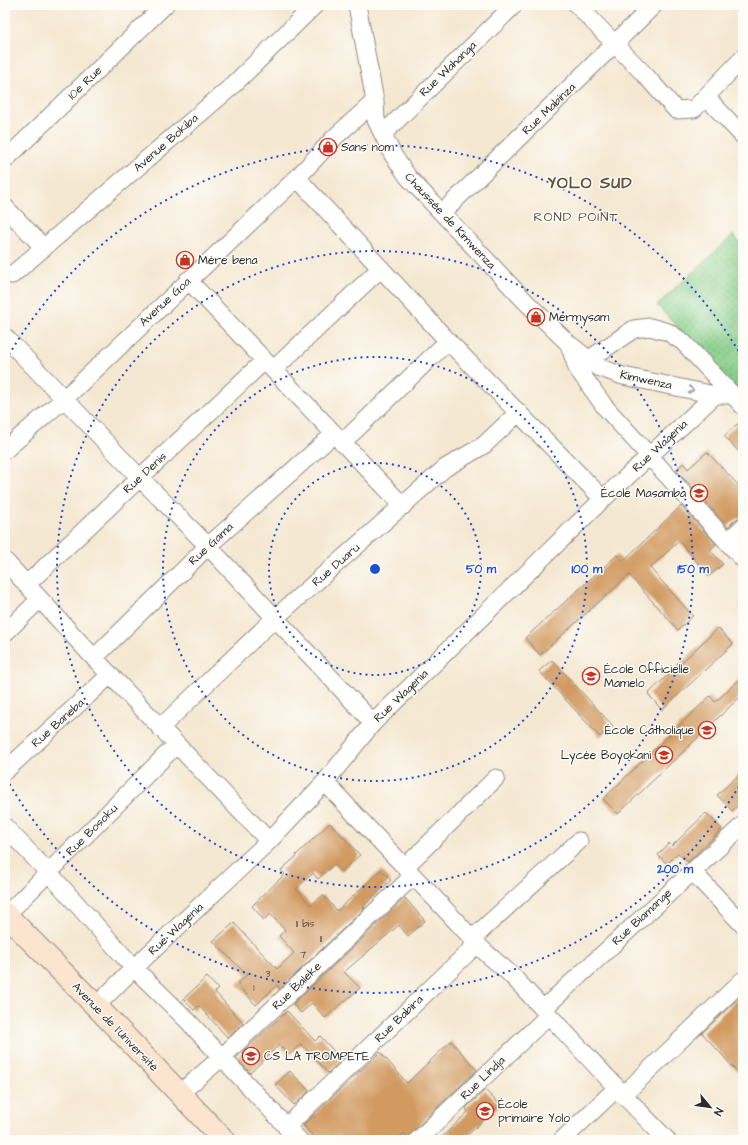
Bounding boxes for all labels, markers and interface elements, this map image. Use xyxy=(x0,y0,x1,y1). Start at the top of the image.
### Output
street label: Rue Wahanga xyxy=(416,37,481,101)
street label: 10e Rue xyxy=(64,62,106,104)
street label: Rue Mabinza xyxy=(518,79,580,139)
street label: Avenue Bokiba xyxy=(130,110,202,176)
shop icon: Sans nom xyxy=(318,137,338,157)
place label: Sans nom xyxy=(341,139,394,156)
street label: Chaussée de Kimwenza xyxy=(401,169,499,273)
district label: YOLO SUD xyxy=(547,172,633,194)
district label: ROND POINT xyxy=(534,208,618,226)
shop icon: Mère bena xyxy=(175,250,195,270)
place label: Mère bena xyxy=(198,252,258,269)
street label: Avenue Goa xyxy=(135,274,195,330)
shop icon: Mermysam xyxy=(526,307,546,327)
place label: Mermysam xyxy=(549,309,610,327)
street label: Kimwenza xyxy=(618,366,674,394)
one-way arrow xyxy=(688,385,695,394)
street label: Rue Wagenia xyxy=(629,416,692,477)
street label: Rue Denis xyxy=(119,448,171,498)
school or university icon: École Masamba xyxy=(689,483,709,503)
place label: École Masamba xyxy=(601,485,686,502)
street label: Rue Gama xyxy=(185,519,237,569)
street label: Rue Duaru xyxy=(308,539,364,591)
text: 50 m xyxy=(466,561,497,578)
text: 100 m xyxy=(572,561,603,578)
text: 150 m xyxy=(677,561,710,578)
centre of rings xyxy=(368,562,382,576)
place label: École Officielle Mamelo xyxy=(604,661,689,692)
street label: Rue Wagenia xyxy=(370,666,433,727)
school or university icon: École Officielle Mamelo xyxy=(581,666,601,686)
street label: Rue Baneba xyxy=(28,695,88,751)
school or university icon: École Catholique xyxy=(697,720,717,740)
place label: École Catholique xyxy=(605,722,695,739)
school or university icon: Lycée Boyokani xyxy=(654,745,674,765)
place label: Lycée Boyokani xyxy=(561,747,651,765)
street label: Rue Bosoku xyxy=(62,800,122,860)
text: 200 m xyxy=(656,861,694,878)
street label: Rue Biamange xyxy=(608,884,677,950)
street label: Rue Wagenia xyxy=(145,899,208,960)
house number: 11 bis xyxy=(296,917,314,931)
house number: 11 xyxy=(320,932,323,946)
house number: 7 xyxy=(300,948,306,962)
street label: Rue Baleke xyxy=(268,958,326,1014)
house number: 3 xyxy=(265,967,271,981)
street label: Avenue de l’Université xyxy=(68,979,163,1076)
house number: 1 xyxy=(253,981,255,995)
street label: Rue Babira xyxy=(371,991,427,1047)
school or university icon: CS LA TROMPETE xyxy=(241,1046,261,1066)
place label: CS LA TROMPETE xyxy=(264,1048,369,1065)
street label: Rue Lindja xyxy=(457,1052,509,1104)
north arrow xyxy=(690,1087,730,1127)
place label: École primaire Yolo xyxy=(498,1096,570,1127)
school or university icon: École primaire Yolo xyxy=(475,1101,495,1121)
text: N xyxy=(710,1105,727,1118)

